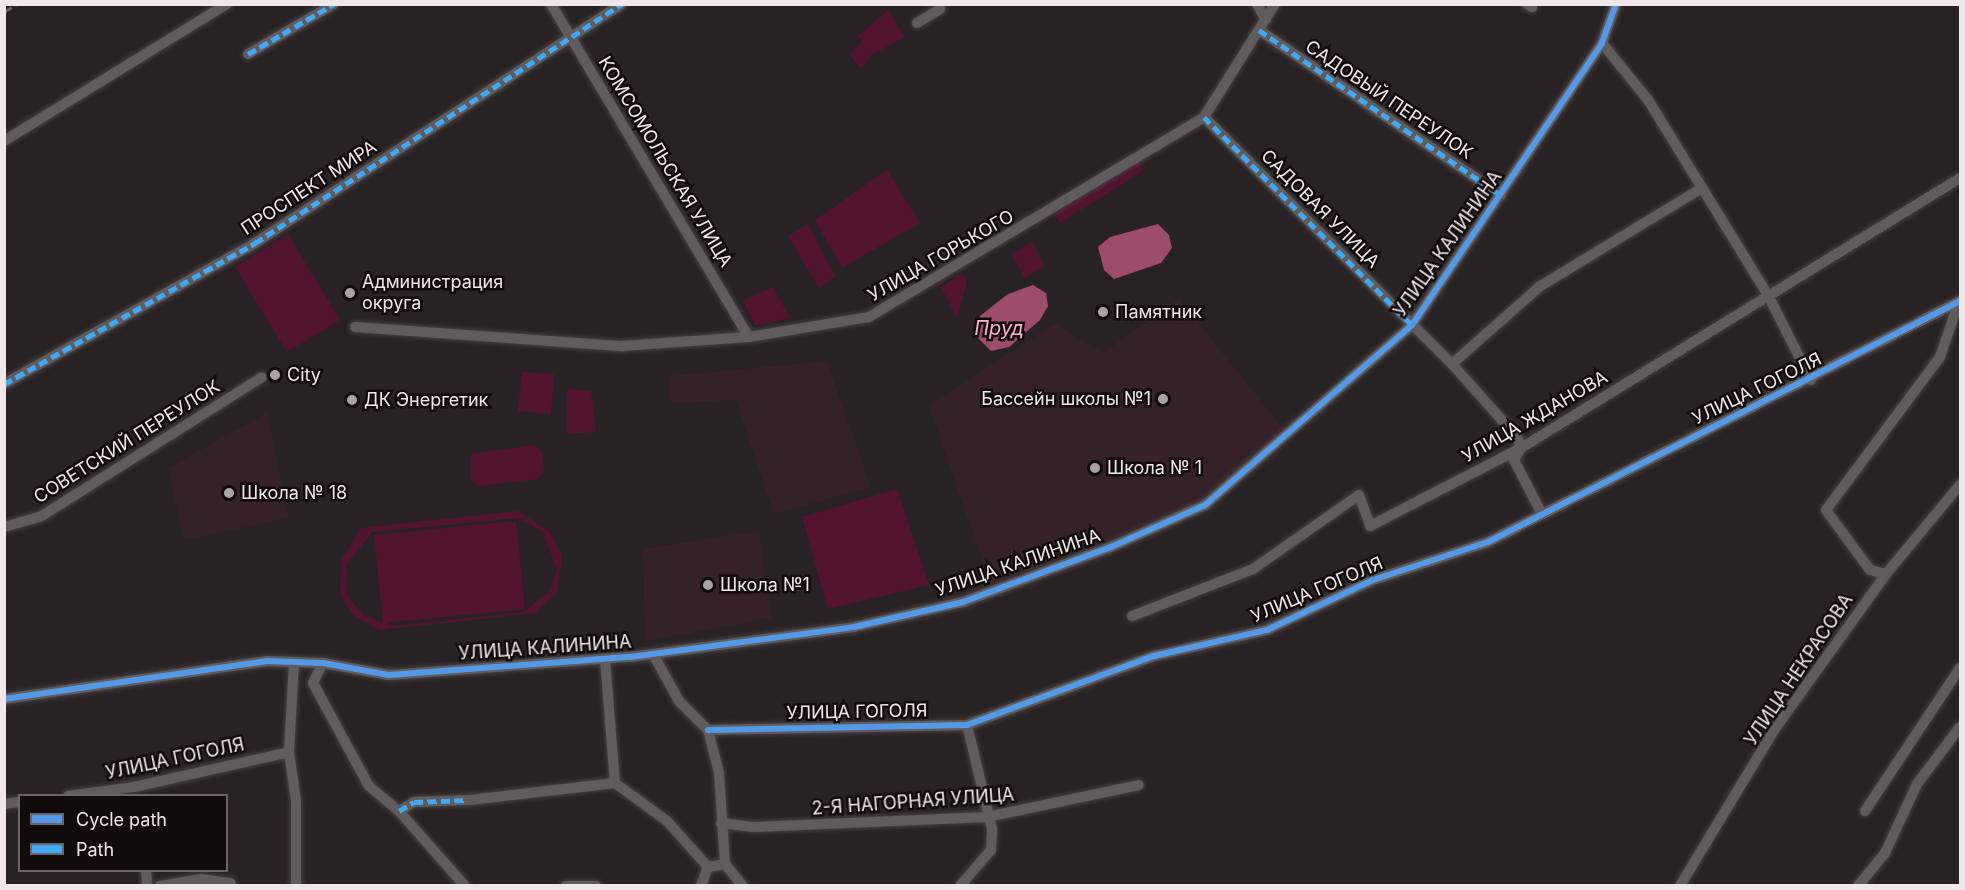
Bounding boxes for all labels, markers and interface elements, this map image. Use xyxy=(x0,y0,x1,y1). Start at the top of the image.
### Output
street label: САДОВЫЙ ПЕРЕУЛОК xyxy=(1301,36,1477,164)
street label: КОМСОМОЛЬСКАЯ УЛИЦА xyxy=(594,53,736,271)
street label: ПРОСПЕКТ МИРА xyxy=(237,136,381,240)
street label: САДОВАЯ УЛИЦА xyxy=(1256,145,1384,273)
street label: УЛИЦА КАЛИНИНА xyxy=(1390,167,1506,321)
street label: УЛИЦА ГОРЬКОГО xyxy=(864,206,1018,306)
place label: Администрация округа xyxy=(362,272,503,314)
marker: Администрация округа xyxy=(343,286,357,300)
place label: Памятник xyxy=(1115,301,1202,323)
marker: Памятник xyxy=(1096,305,1110,319)
water label: Пруд xyxy=(974,316,1024,340)
street label: УЛИЦА ГОГОЛЯ xyxy=(1689,348,1825,430)
place label: City xyxy=(287,364,321,386)
street label: УЛИЦА ЖДАНОВА xyxy=(1458,367,1612,467)
marker: City xyxy=(268,368,282,382)
street label: СОВЕТСКИЙ ПЕРЕУЛОК xyxy=(30,376,224,508)
place label: Бассейн школы №1 xyxy=(981,388,1151,410)
place label: ДК Энергетик xyxy=(364,389,488,411)
marker: Бассейн школы №1 xyxy=(1156,392,1170,406)
marker: ДК Энергетик xyxy=(345,393,359,407)
place label: Школа № 1 xyxy=(1107,457,1202,479)
marker: Школа № 1 xyxy=(1088,461,1102,475)
place label: Школа № 18 xyxy=(241,482,347,504)
marker: Школа № 18 xyxy=(222,486,236,500)
street label: УЛИЦА КАЛИНИНА xyxy=(933,525,1103,601)
street label: УЛИЦА ГОГОЛЯ xyxy=(1248,552,1386,628)
place label: Школа №1 xyxy=(720,574,810,596)
marker: Школа №1 xyxy=(701,578,715,592)
street label: УЛИЦА НЕКРАСОВА xyxy=(1740,590,1858,750)
street label: УЛИЦА КАЛИНИНА xyxy=(458,631,632,665)
street label: УЛИЦА ГОГОЛЯ xyxy=(786,700,928,724)
street label: УЛИЦА ГОГОЛЯ xyxy=(104,734,246,784)
street label: 2-Я НАГОРНАЯ УЛИЦА xyxy=(811,784,1015,820)
legend xyxy=(18,794,228,872)
text: Cycle path xyxy=(76,809,167,830)
text: Path xyxy=(76,839,114,860)

